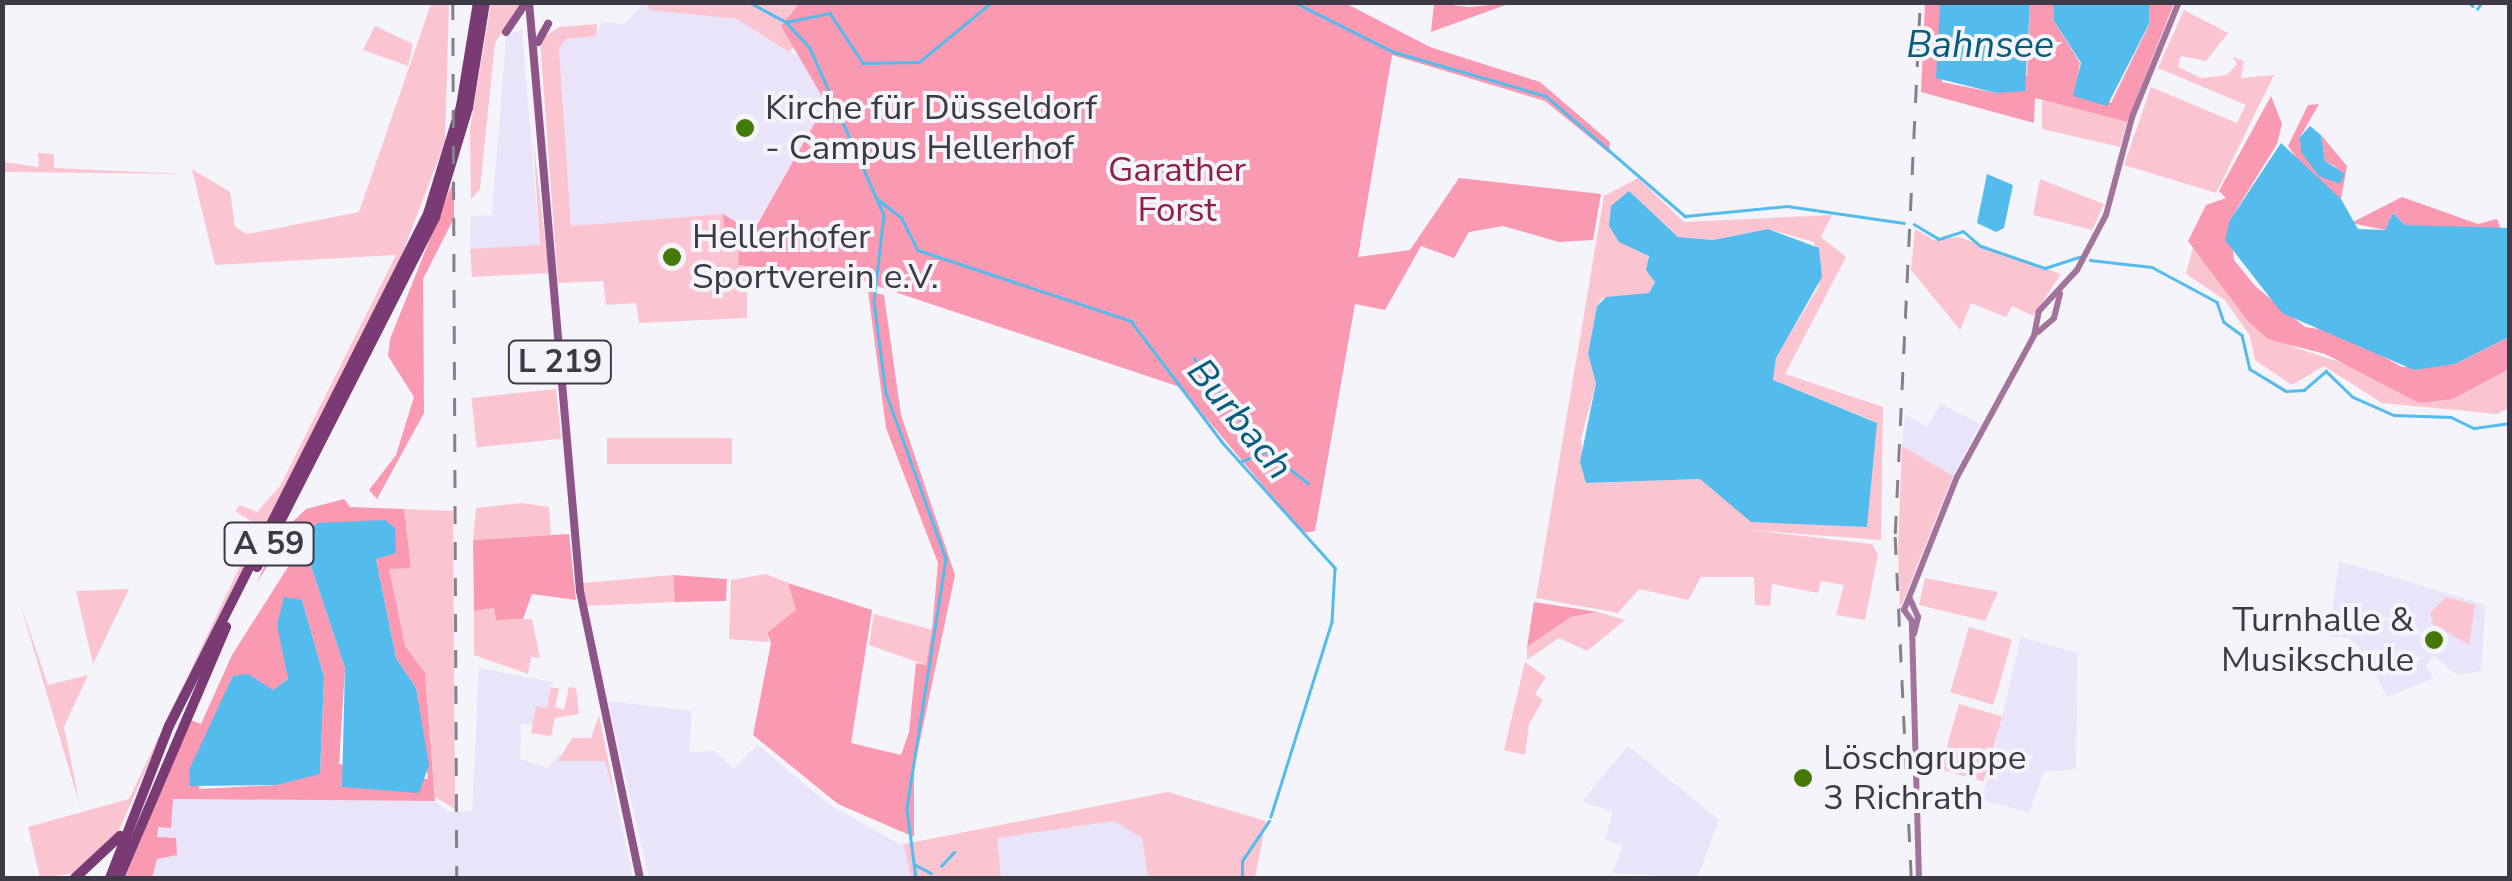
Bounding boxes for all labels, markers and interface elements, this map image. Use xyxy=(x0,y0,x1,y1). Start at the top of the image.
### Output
water label: Bahnsee xyxy=(1906,22,2054,68)
place label: Kirche für Düsseldorf - Campus Hellerhof xyxy=(765,87,1097,169)
marker: Kirche für Düsseldorf - Campus Hellerhof xyxy=(734,117,756,139)
park label: Garather Forst xyxy=(1108,149,1246,231)
place label: Hellerhofer Sportverein e.V. xyxy=(692,216,939,298)
marker: Hellerhofer Sportverein e.V. xyxy=(661,246,683,268)
road number: L 219 xyxy=(508,335,612,389)
water label: Burbach xyxy=(1178,349,1302,489)
road number: A 59 xyxy=(222,517,316,571)
place label: Turnhalle & Musikschule xyxy=(2221,599,2414,681)
marker: Turnhalle & Musikschule xyxy=(2423,629,2445,651)
place label: Löschgruppe 3 Richrath xyxy=(1823,737,2026,819)
marker: Löschgruppe 3 Richrath xyxy=(1792,767,1814,789)

